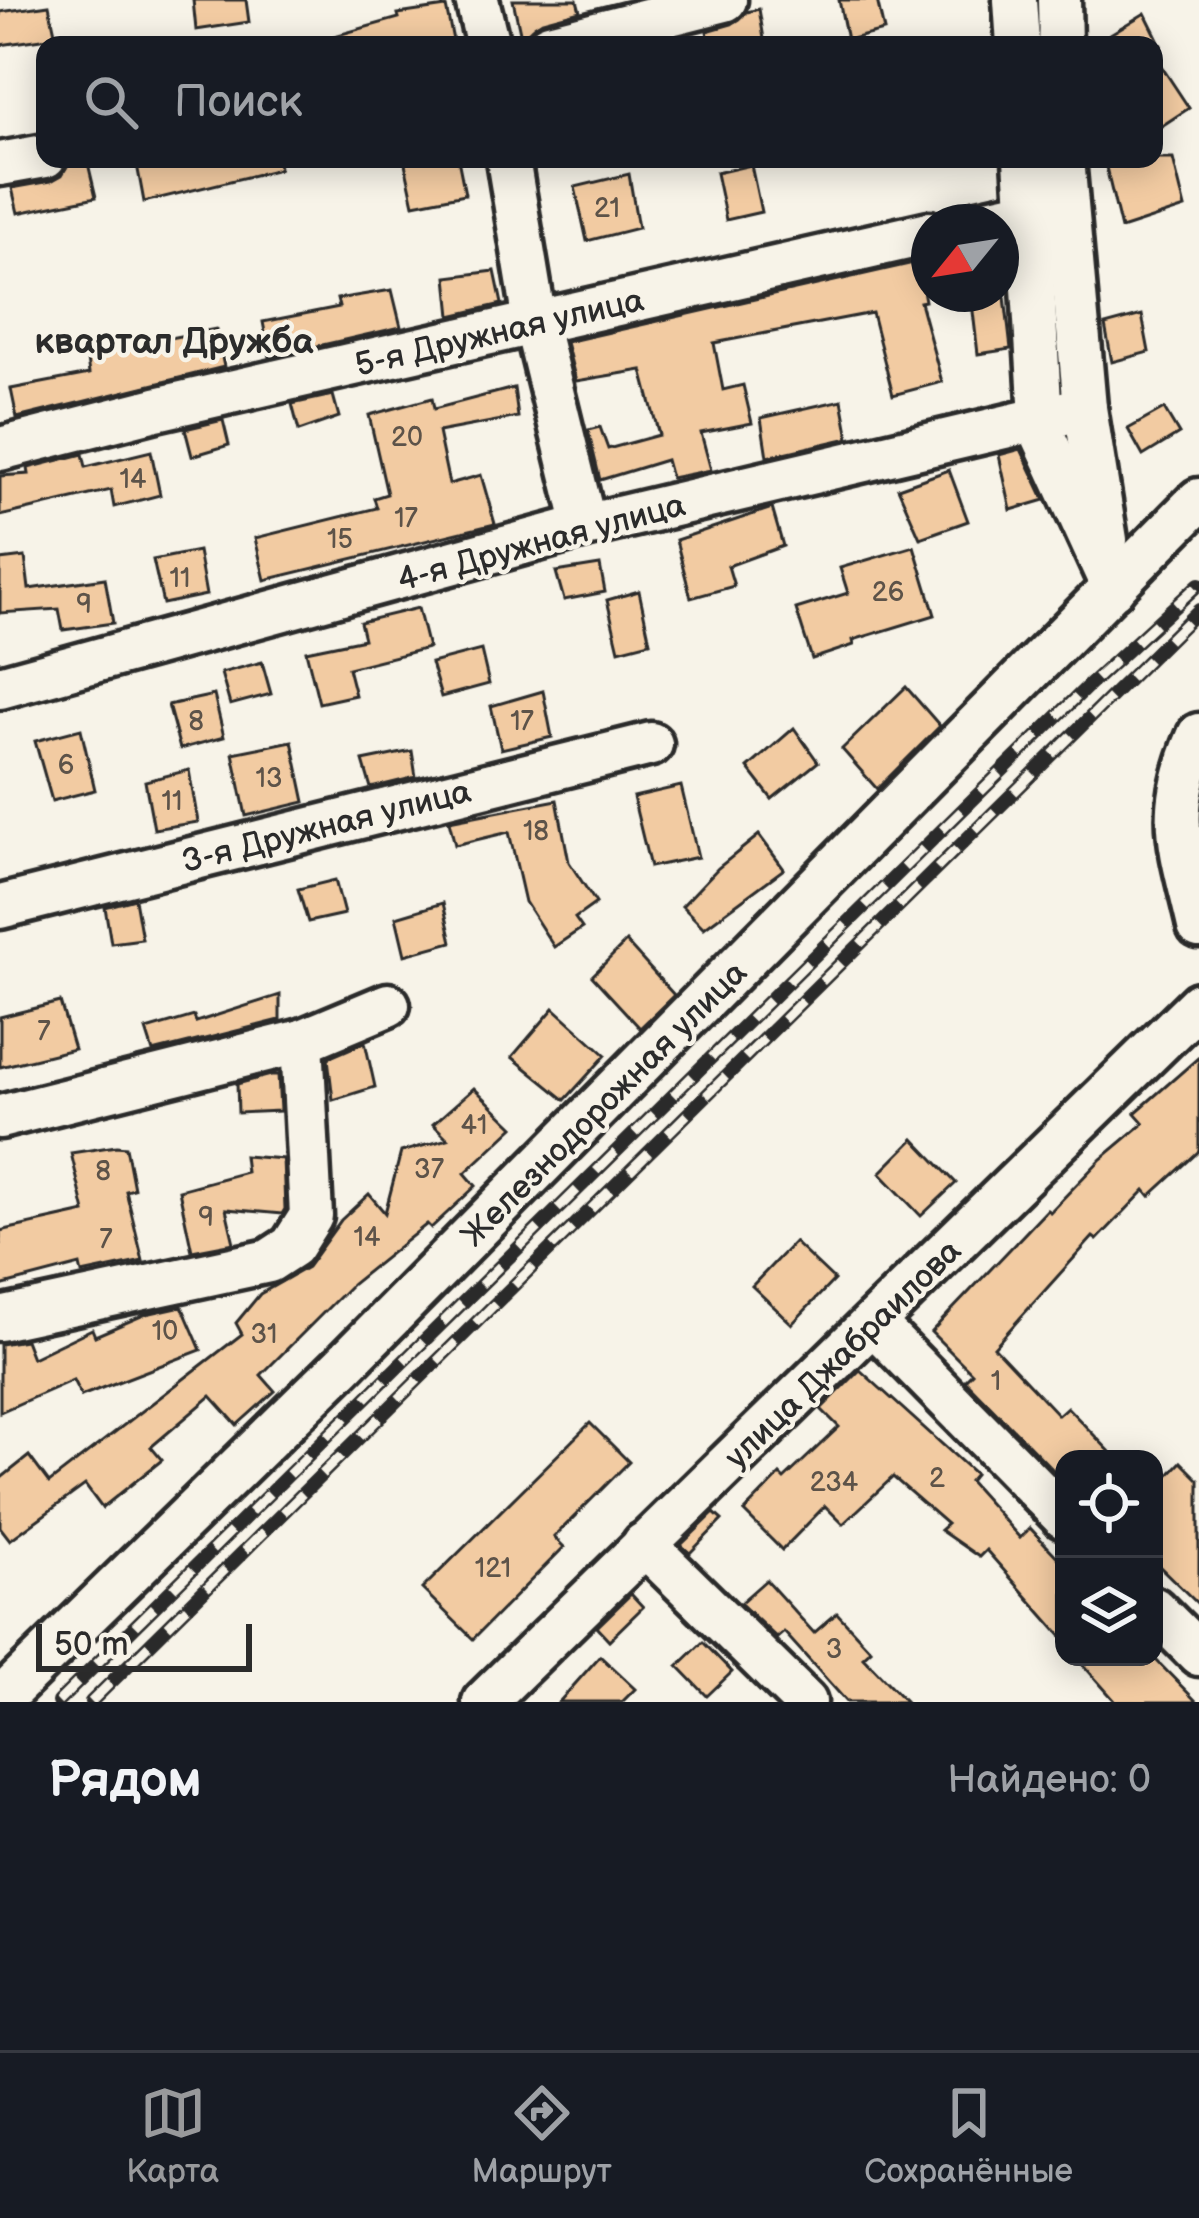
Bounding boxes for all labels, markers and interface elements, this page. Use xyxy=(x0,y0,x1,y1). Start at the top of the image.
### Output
search box xyxy=(36,36,1163,168)
icon: search xyxy=(78,69,144,135)
text: Поиск xyxy=(174,75,302,130)
house number: 21 xyxy=(594,193,620,225)
north arrow xyxy=(911,204,1019,312)
street label: 5-я Дружная улица xyxy=(351,280,648,386)
district label: квартал Дружба xyxy=(35,321,314,364)
house number: 20 xyxy=(391,422,423,454)
house number: 14 xyxy=(120,464,147,496)
street label: 4-я Дружная улица xyxy=(393,485,690,601)
house number: 17 xyxy=(394,503,419,535)
house number: 15 xyxy=(327,524,353,556)
house number: 11 xyxy=(170,563,190,595)
house number: 26 xyxy=(872,577,904,609)
house number: 9 xyxy=(76,589,92,621)
house number: 8 xyxy=(188,706,204,738)
house number: 17 xyxy=(510,706,535,738)
house number: 6 xyxy=(58,750,74,782)
house number: 13 xyxy=(255,763,283,795)
street label: 3-я Дружная улица xyxy=(178,772,475,882)
house number: 11 xyxy=(162,786,182,818)
house number: 18 xyxy=(523,816,549,848)
street label: Железнодорожная улица xyxy=(453,953,756,1256)
house number: 7 xyxy=(37,1016,51,1048)
house number: 41 xyxy=(461,1110,487,1142)
house number: 37 xyxy=(414,1154,445,1186)
house number: 8 xyxy=(95,1156,111,1188)
house number: 9 xyxy=(198,1202,214,1234)
house number: 14 xyxy=(354,1222,381,1254)
house number: 7 xyxy=(99,1224,113,1256)
street label: улица Джабраилова xyxy=(717,1231,970,1477)
house number: 10 xyxy=(152,1316,178,1348)
house number: 31 xyxy=(250,1319,278,1351)
house number: 1 xyxy=(991,1366,1001,1398)
map controls xyxy=(1055,1450,1163,1666)
button: locate xyxy=(1055,1450,1163,1558)
house number: 2 xyxy=(929,1463,945,1495)
house number: 234 xyxy=(810,1467,859,1499)
house number: 121 xyxy=(475,1553,511,1585)
button: layers xyxy=(1055,1558,1163,1666)
scale bar xyxy=(36,1618,252,1671)
text: 50 m xyxy=(54,1625,129,1665)
house number: 3 xyxy=(826,1634,842,1666)
text: Рядом xyxy=(48,1750,202,1811)
text: Найдено: 0 xyxy=(948,1757,1151,1804)
tab: Карта xyxy=(126,2080,219,2192)
tab: Маршрут xyxy=(472,2080,612,2192)
tab: Сохранённые xyxy=(864,2080,1073,2192)

